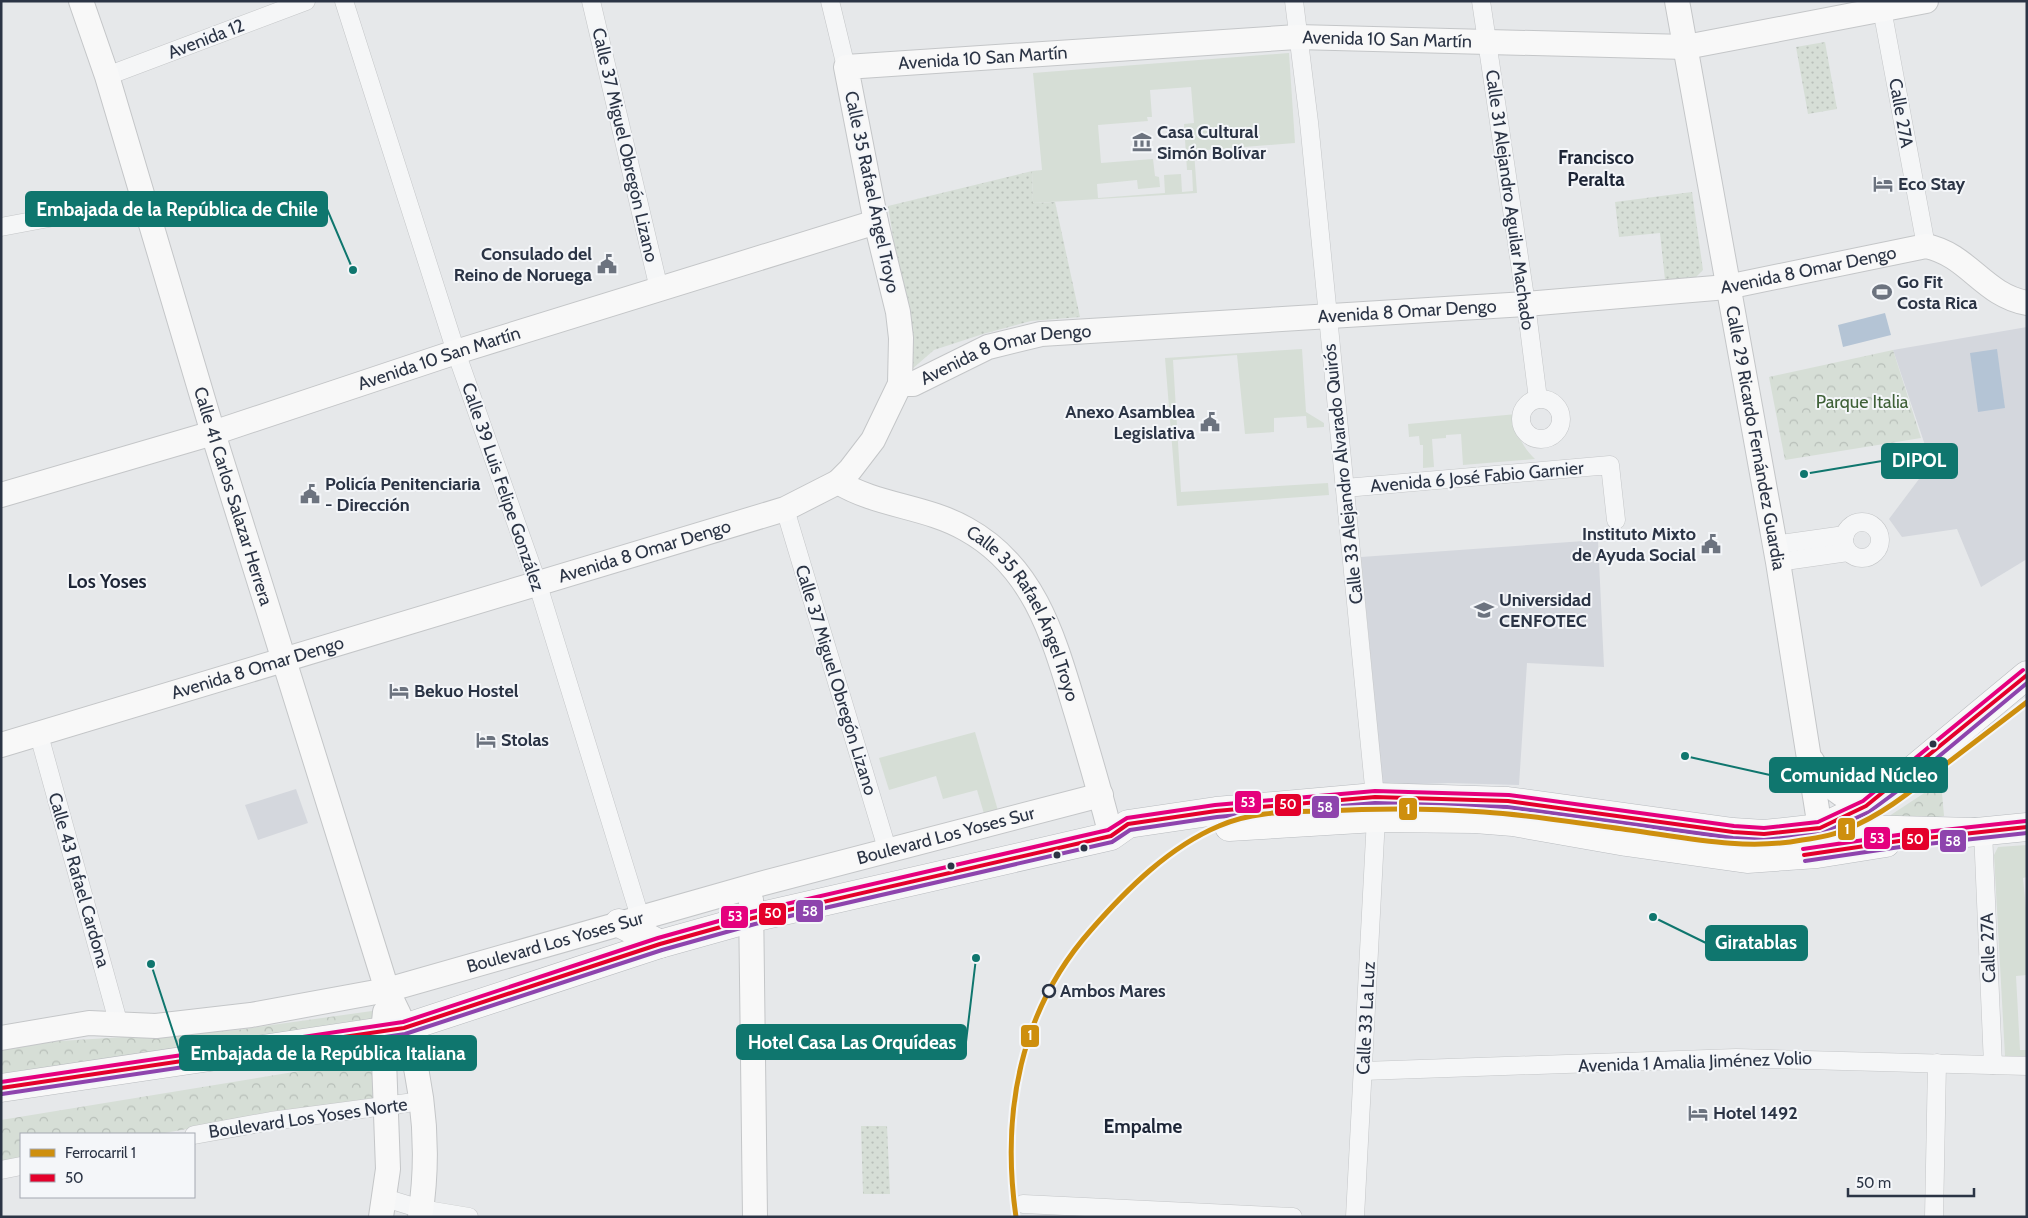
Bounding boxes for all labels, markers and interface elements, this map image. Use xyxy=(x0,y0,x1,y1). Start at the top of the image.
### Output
street label: Avenida 12 xyxy=(165,14,247,64)
street label: Calle 37 Miguel Obregón Lizano xyxy=(587,26,663,264)
street label: Avenida 10 San Martín xyxy=(1302,26,1472,52)
street label: Avenida 10 San Martín xyxy=(897,41,1068,75)
street label: Calle 31 Alejandro Aguilar Machado xyxy=(1481,68,1539,332)
street label: Calle 27A xyxy=(1884,77,1918,149)
street label: Calle 35 Rafael Ángel Troyo xyxy=(840,89,904,295)
place label: Casa Cultural Simón Bolívar xyxy=(1157,121,1266,164)
museum icon: Casa Cultural Simón Bolívar xyxy=(1131,131,1153,153)
district label: Francisco Peralta xyxy=(1558,146,1634,191)
hotel icon: Eco Stay xyxy=(1872,173,1894,195)
place label: Eco Stay xyxy=(1898,173,1965,195)
callout: Embajada de la República de Chile xyxy=(26,192,327,226)
text: Embajada de la República de Chile xyxy=(36,198,318,221)
street label: Avenida 8 Omar Dengo xyxy=(1720,241,1898,298)
place label: Consulado del Reino de Noruega xyxy=(454,243,592,286)
public building icon: Consulado del Reino de Noruega xyxy=(596,253,618,275)
place label: Go Fit Costa Rica xyxy=(1897,271,1978,314)
sports icon: Go Fit Costa Rica xyxy=(1871,281,1893,303)
street label: Avenida 8 Omar Dengo xyxy=(1317,295,1497,328)
street label: Calle 29 Ricardo Fernández Guardia xyxy=(1721,304,1790,572)
street label: Avenida 8 Omar Dengo xyxy=(917,320,1092,390)
street label: Avenida 10 San Martín xyxy=(355,322,523,395)
street label: Calle 33 Alejandro Alvarado Quirós xyxy=(1318,343,1368,605)
street label: Calle 39 Luis Felipe González xyxy=(457,380,549,595)
street label: Calle 41 Carlos Salazar Herrera xyxy=(189,384,277,609)
park label: Parque Italia xyxy=(1816,391,1909,413)
place label: Anexo Asamblea Legislativa xyxy=(1065,401,1195,444)
public building icon: Anexo Asamblea Legislativa xyxy=(1199,411,1221,433)
callout: DIPOL xyxy=(1882,444,1957,478)
text: DIPOL xyxy=(1892,449,1947,472)
street label: Avenida 6 José Fabio Garnier xyxy=(1369,457,1585,497)
place label: Policía Penitenciaria - Dirección xyxy=(325,473,481,516)
public building icon: Policía Penitenciaria - Dirección xyxy=(299,483,321,505)
street label: Avenida 8 Omar Dengo xyxy=(556,515,733,588)
street label: Calle 35 Rafael Ángel Troyo xyxy=(962,521,1083,704)
place label: Instituto Mixto de Ayuda Social xyxy=(1572,523,1696,566)
public building icon: Instituto Mixto de Ayuda Social xyxy=(1700,533,1722,555)
street label: Calle 37 Miguel Obregón Lizano xyxy=(790,562,882,798)
district label: Los Yoses xyxy=(67,570,147,593)
place label: Universidad CENFOTEC xyxy=(1499,589,1591,632)
school or university icon: Universidad CENFOTEC xyxy=(1473,599,1495,621)
street label: Avenida 8 Omar Dengo xyxy=(169,631,347,704)
hotel icon: Bekuo Hostel xyxy=(388,680,410,702)
place label: Bekuo Hostel xyxy=(414,680,519,702)
hotel icon: Stolas xyxy=(475,729,497,751)
place label: Stolas xyxy=(501,729,549,751)
unlabelled marker xyxy=(1928,739,1938,749)
callout: Comunidad Núcleo xyxy=(1770,758,1947,792)
text: Comunidad Núcleo xyxy=(1780,764,1938,787)
street label: Calle 43 Rafael Cardona xyxy=(44,790,115,970)
line badge: 53 xyxy=(1234,790,1262,814)
text: 53 xyxy=(1240,793,1256,811)
line badge: 50 xyxy=(1274,793,1302,817)
text: 50 xyxy=(1279,795,1297,813)
line badge: 58 xyxy=(1311,795,1340,819)
line badge: 1 xyxy=(1398,797,1418,821)
text: 58 xyxy=(1317,798,1333,816)
text: 1 xyxy=(1405,800,1411,818)
street label: Boulevard Los Yoses Sur xyxy=(854,802,1037,869)
line badge: 1 xyxy=(1837,817,1856,841)
text: 1 xyxy=(1844,820,1850,838)
line badge: 53 xyxy=(1863,826,1891,850)
line badge: 50 xyxy=(1901,827,1930,851)
text: 53 xyxy=(1869,829,1885,847)
line badge: 58 xyxy=(1939,829,1967,853)
text: 50 xyxy=(1906,830,1924,848)
text: 58 xyxy=(1945,832,1961,850)
unlabelled marker xyxy=(1079,843,1089,853)
unlabelled marker xyxy=(1052,850,1062,860)
unlabelled marker xyxy=(946,861,956,871)
line badge: 58 xyxy=(795,899,824,923)
line badge: 50 xyxy=(758,902,787,926)
text: 58 xyxy=(802,902,818,920)
text: 50 xyxy=(764,904,782,922)
line badge: 53 xyxy=(720,905,749,929)
street label: Boulevard Los Yoses Sur xyxy=(464,907,646,978)
text: 53 xyxy=(727,907,743,925)
street label: Calle 27A xyxy=(1976,913,2000,983)
callout: Giratablas xyxy=(1706,926,1807,960)
text: Giratablas xyxy=(1715,931,1797,954)
street label: Calle 33 La Luz xyxy=(1352,960,1380,1075)
place label: Ambos Mares xyxy=(1060,980,1166,1002)
marker: Ambos Mares xyxy=(1042,984,1056,998)
line badge: 1 xyxy=(1020,1024,1040,1048)
callout: Hotel Casa Las Orquídeas xyxy=(737,1025,966,1059)
text: 1 xyxy=(1027,1026,1033,1044)
text: Hotel Casa Las Orquídeas xyxy=(748,1031,956,1054)
callout: Embajada de la República Italiana xyxy=(180,1036,476,1070)
text: Embajada de la República Italiana xyxy=(190,1042,466,1065)
street label: Avenida 1 Amalia Jiménez Volio xyxy=(1578,1047,1812,1077)
street label: Boulevard Los Yoses Norte xyxy=(207,1093,409,1143)
hotel icon: Hotel 1492 xyxy=(1687,1102,1709,1124)
place label: Hotel 1492 xyxy=(1713,1102,1798,1124)
district label: Empalme xyxy=(1104,1115,1183,1138)
legend xyxy=(20,1133,195,1198)
text: Ferrocarril 1 xyxy=(65,1144,136,1162)
scale bar xyxy=(1848,1166,1974,1198)
text: 50 xyxy=(65,1169,84,1187)
text: 50 m xyxy=(1856,1174,1891,1192)

